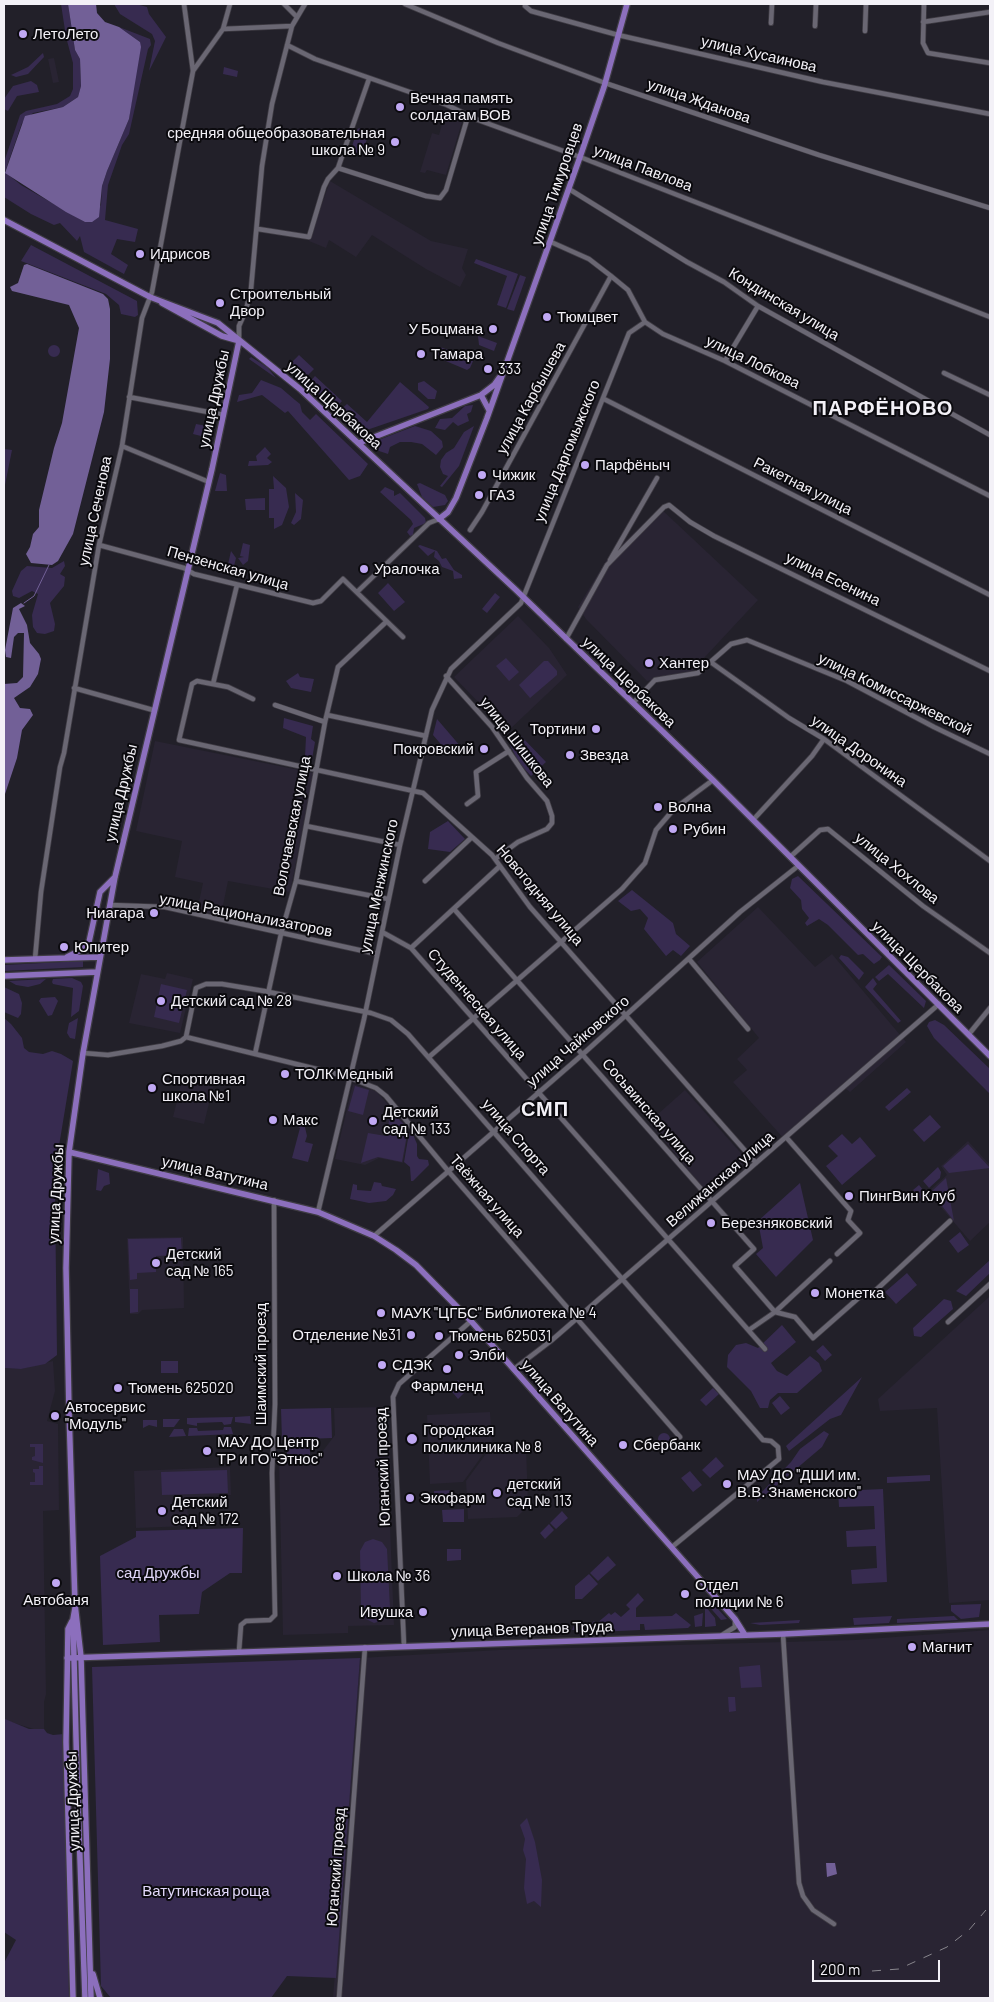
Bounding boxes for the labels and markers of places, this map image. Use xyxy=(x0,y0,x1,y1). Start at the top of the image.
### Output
place label: ЛетоЛето xyxy=(33,25,98,43)
marker: ЛетоЛето xyxy=(17,28,29,40)
place label: Вечная память солдатам ВОВ xyxy=(410,89,513,124)
marker: Вечная память солдатам ВОВ xyxy=(394,101,406,113)
place label: средняя общеобразовательная школа № 9 xyxy=(167,124,385,159)
marker: средняя общеобразовательная школа № 9 xyxy=(389,136,401,148)
place label: Идрисов xyxy=(150,245,210,263)
marker: Идрисов xyxy=(134,248,146,260)
place label: Строительный Двор xyxy=(230,285,331,320)
marker: Строительный Двор xyxy=(214,297,226,309)
place label: Тюмцвет xyxy=(557,308,618,326)
marker: Тюмцвет xyxy=(541,311,553,323)
place label: У Боцмана xyxy=(408,320,483,338)
marker: У Боцмана xyxy=(487,323,499,335)
place label: Тамара xyxy=(431,345,483,363)
marker: Тамара xyxy=(415,348,427,360)
place label: 333 xyxy=(498,360,521,378)
marker: 333 xyxy=(482,363,494,375)
place label: Парфёныч xyxy=(595,456,670,474)
marker: Парфёныч xyxy=(579,459,591,471)
place label: Чижик xyxy=(492,466,535,484)
marker: Чижик xyxy=(476,469,488,481)
place label: ГАЗ xyxy=(489,486,515,504)
marker: ГАЗ xyxy=(473,489,485,501)
place label: Уралочка xyxy=(374,560,440,578)
marker: Уралочка xyxy=(358,563,370,575)
place label: Хантер xyxy=(659,654,709,672)
marker: Хантер xyxy=(643,657,655,669)
place label: Тортини xyxy=(530,720,586,738)
marker: Тортини xyxy=(590,723,602,735)
place label: Покровский xyxy=(393,740,474,758)
marker: Покровский xyxy=(478,743,490,755)
place label: Звезда xyxy=(580,746,629,764)
marker: Звезда xyxy=(564,749,576,761)
place label: Волна xyxy=(668,798,711,816)
marker: Волна xyxy=(652,801,664,813)
place label: Рубин xyxy=(683,820,726,838)
marker: Рубин xyxy=(667,823,679,835)
place label: Ниагара xyxy=(86,904,144,922)
marker: Ниагара xyxy=(148,907,160,919)
place label: Юпитер xyxy=(74,938,129,956)
marker: Юпитер xyxy=(58,941,70,953)
place label: Детский сад № 28 xyxy=(171,992,292,1010)
marker: Детский сад № 28 xyxy=(155,995,167,1007)
place label: ТОЛК Медный xyxy=(295,1065,393,1083)
marker: ТОЛК Медный xyxy=(279,1068,291,1080)
place label: Спортивная школа №1 xyxy=(162,1070,245,1105)
marker: Спортивная школа №1 xyxy=(146,1082,158,1094)
place label: Детский сад № 133 xyxy=(383,1103,450,1138)
place label: Макс xyxy=(283,1111,318,1129)
marker: Макс xyxy=(267,1114,279,1126)
marker: Детский сад № 133 xyxy=(367,1115,379,1127)
place label: ПингВин Клуб xyxy=(859,1187,955,1205)
marker: ПингВин Клуб xyxy=(843,1190,855,1202)
place label: Березняковский xyxy=(721,1214,833,1232)
marker: Березняковский xyxy=(705,1217,717,1229)
place label: Детский сад № 165 xyxy=(166,1245,233,1280)
marker: Детский сад № 165 xyxy=(150,1257,162,1269)
place label: Монетка xyxy=(825,1284,884,1302)
marker: Монетка xyxy=(809,1287,821,1299)
place label: МАУК "ЦГБС" Библиотека № 4 xyxy=(391,1304,597,1322)
marker: МАУК "ЦГБС" Библиотека № 4 xyxy=(375,1307,387,1319)
place label: Отделение №31 xyxy=(292,1326,401,1344)
place label: Тюмень 625031 xyxy=(449,1327,551,1345)
marker: Отделение №31 xyxy=(405,1329,417,1341)
marker: Тюмень 625031 xyxy=(433,1330,445,1342)
place label: Элби xyxy=(469,1346,505,1364)
marker: Элби xyxy=(453,1349,465,1361)
place label: СДЭК xyxy=(392,1356,432,1374)
marker: СДЭК xyxy=(376,1359,388,1371)
marker: Фармленд xyxy=(441,1363,453,1375)
place label: Фармленд xyxy=(411,1377,483,1395)
place label: Тюмень 625020 xyxy=(128,1379,234,1397)
marker: Тюмень 625020 xyxy=(112,1382,124,1394)
place label: Автосервис "Модуль" xyxy=(65,1398,146,1433)
marker: Автосервис "Модуль" xyxy=(49,1410,61,1422)
place label: Городская поликлиника № 8 xyxy=(423,1421,542,1456)
marker: Городская поликлиника № 8 xyxy=(405,1432,419,1446)
place label: МАУ ДО Центр ТР и ГО "Этнос" xyxy=(217,1433,322,1468)
place label: Сбербанк xyxy=(633,1436,700,1454)
marker: Сбербанк xyxy=(617,1439,629,1451)
marker: МАУ ДО Центр ТР и ГО "Этнос" xyxy=(201,1445,213,1457)
place label: МАУ ДО "ДШИ им. В.В. Знаменского" xyxy=(737,1466,861,1501)
place label: детский сад № 113 xyxy=(507,1475,572,1510)
marker: МАУ ДО "ДШИ им. В.В. Знаменского" xyxy=(721,1478,733,1490)
marker: детский сад № 113 xyxy=(491,1487,503,1499)
place label: Экофарм xyxy=(420,1489,485,1507)
marker: Экофарм xyxy=(404,1492,416,1504)
place label: Детский сад № 172 xyxy=(172,1493,239,1528)
marker: Детский сад № 172 xyxy=(156,1505,168,1517)
place label: Школа № 36 xyxy=(347,1567,430,1585)
marker: Школа № 36 xyxy=(331,1570,343,1582)
place label: Отдел полиции № 6 xyxy=(695,1576,783,1611)
marker: Автобаня xyxy=(50,1577,62,1589)
marker: Отдел полиции № 6 xyxy=(679,1588,691,1600)
place label: Автобаня xyxy=(23,1591,89,1609)
place label: Ивушка xyxy=(360,1603,413,1621)
marker: Ивушка xyxy=(417,1606,429,1618)
place label: Магнит xyxy=(922,1638,972,1656)
marker: Магнит xyxy=(906,1641,918,1653)

